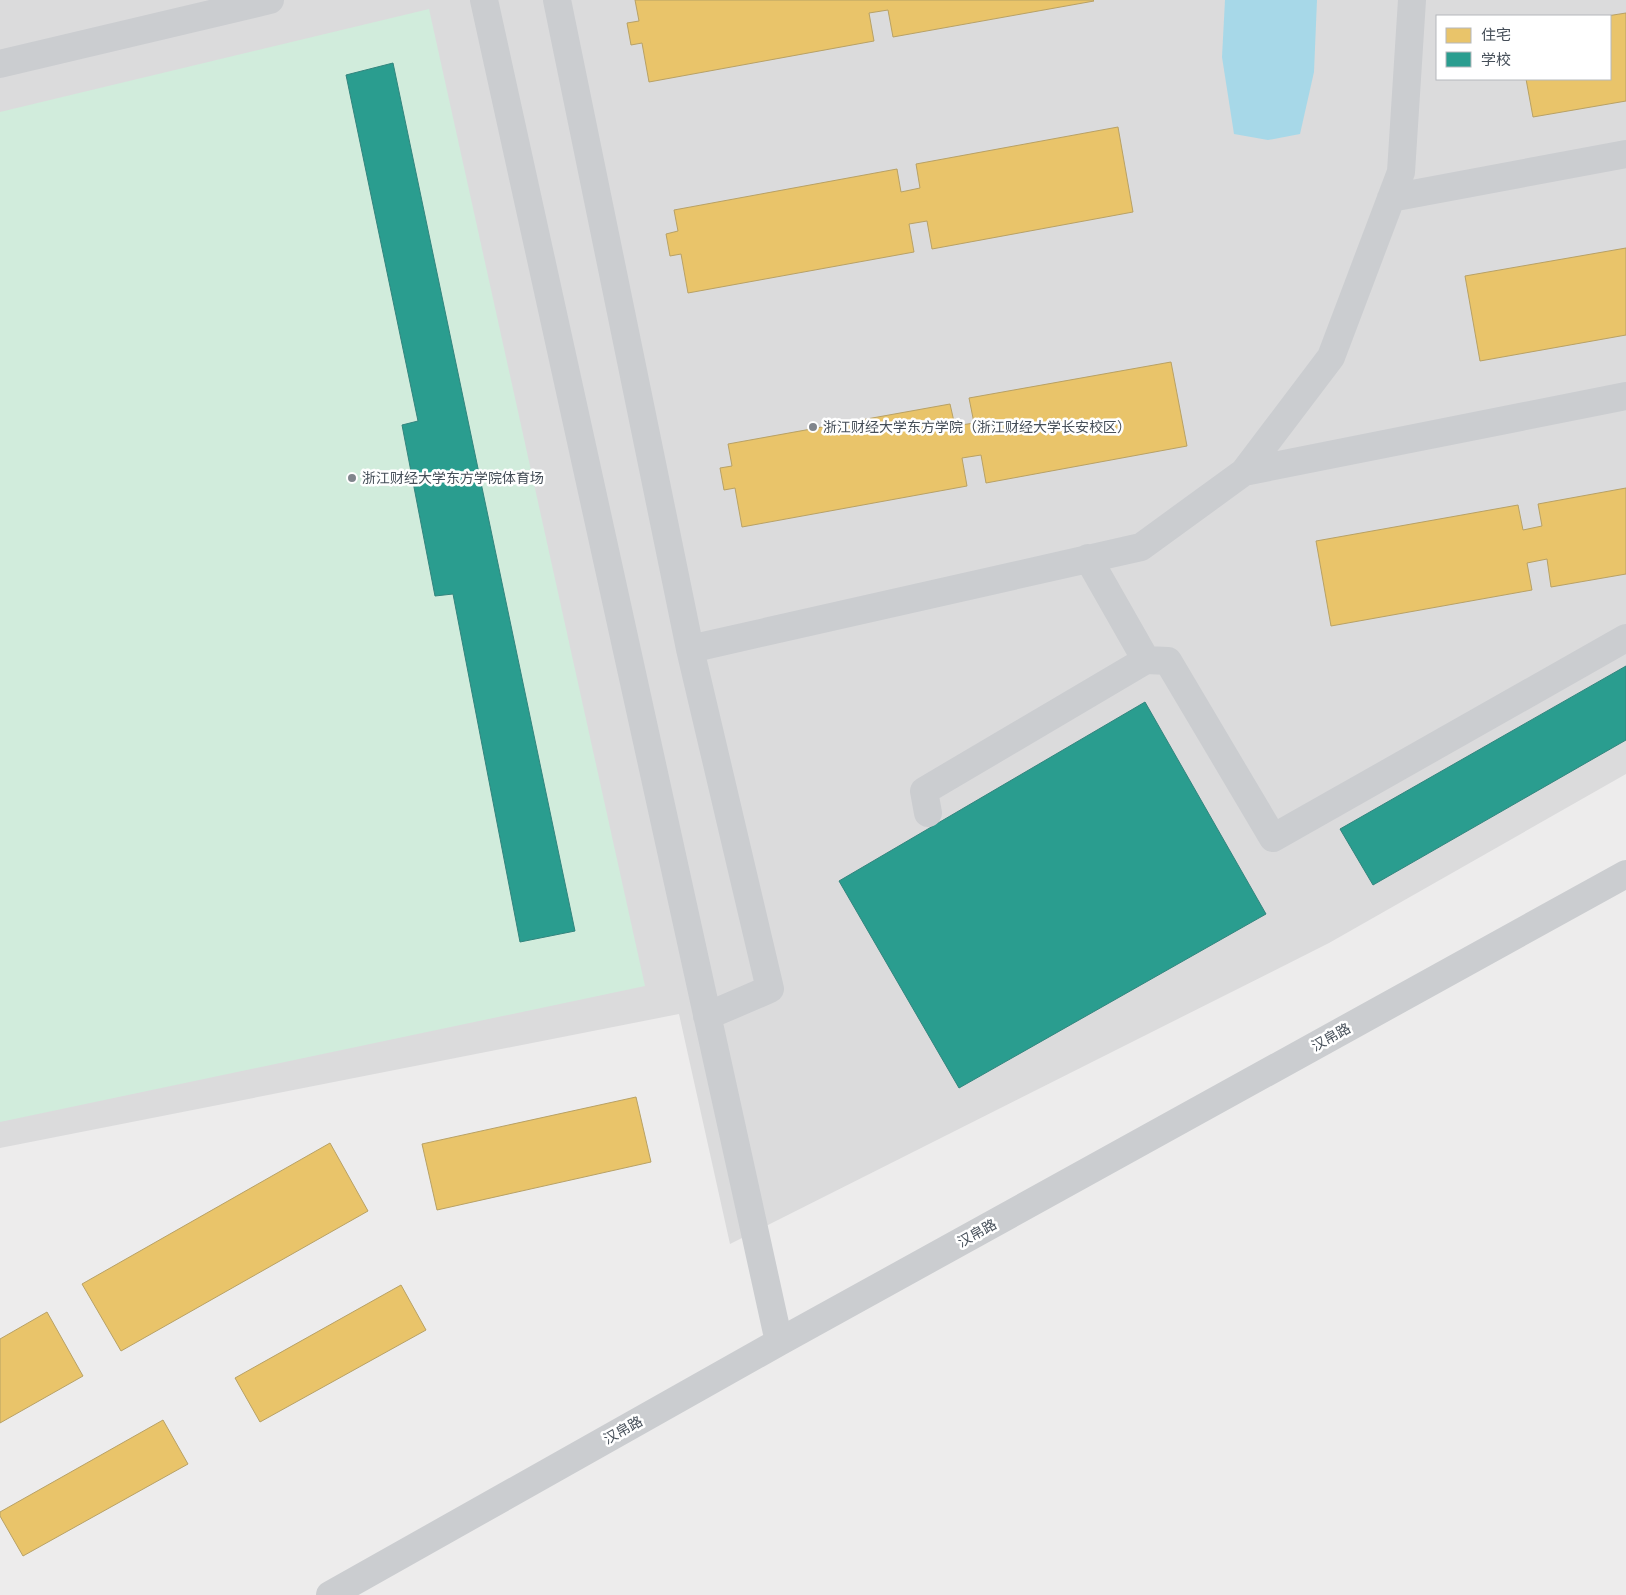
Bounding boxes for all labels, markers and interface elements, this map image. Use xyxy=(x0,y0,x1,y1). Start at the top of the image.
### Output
legend xyxy=(1436,15,1611,80)
text: 住宅 xyxy=(1481,25,1511,45)
text: 学校 xyxy=(1481,50,1511,70)
place label: 浙江财经大学东方学院（浙江财经大学长安校区） xyxy=(823,418,1131,436)
marker: 浙江财经大学东方学院（浙江财经大学长安校区） xyxy=(807,421,819,433)
place label: 浙江财经大学东方学院体育场 xyxy=(362,469,544,487)
marker: 浙江财经大学东方学院体育场 xyxy=(346,472,358,484)
street label: 汉帛路 xyxy=(1308,1019,1354,1055)
street label: 汉帛路 xyxy=(954,1215,1000,1251)
street label: 汉帛路 xyxy=(600,1412,646,1448)

